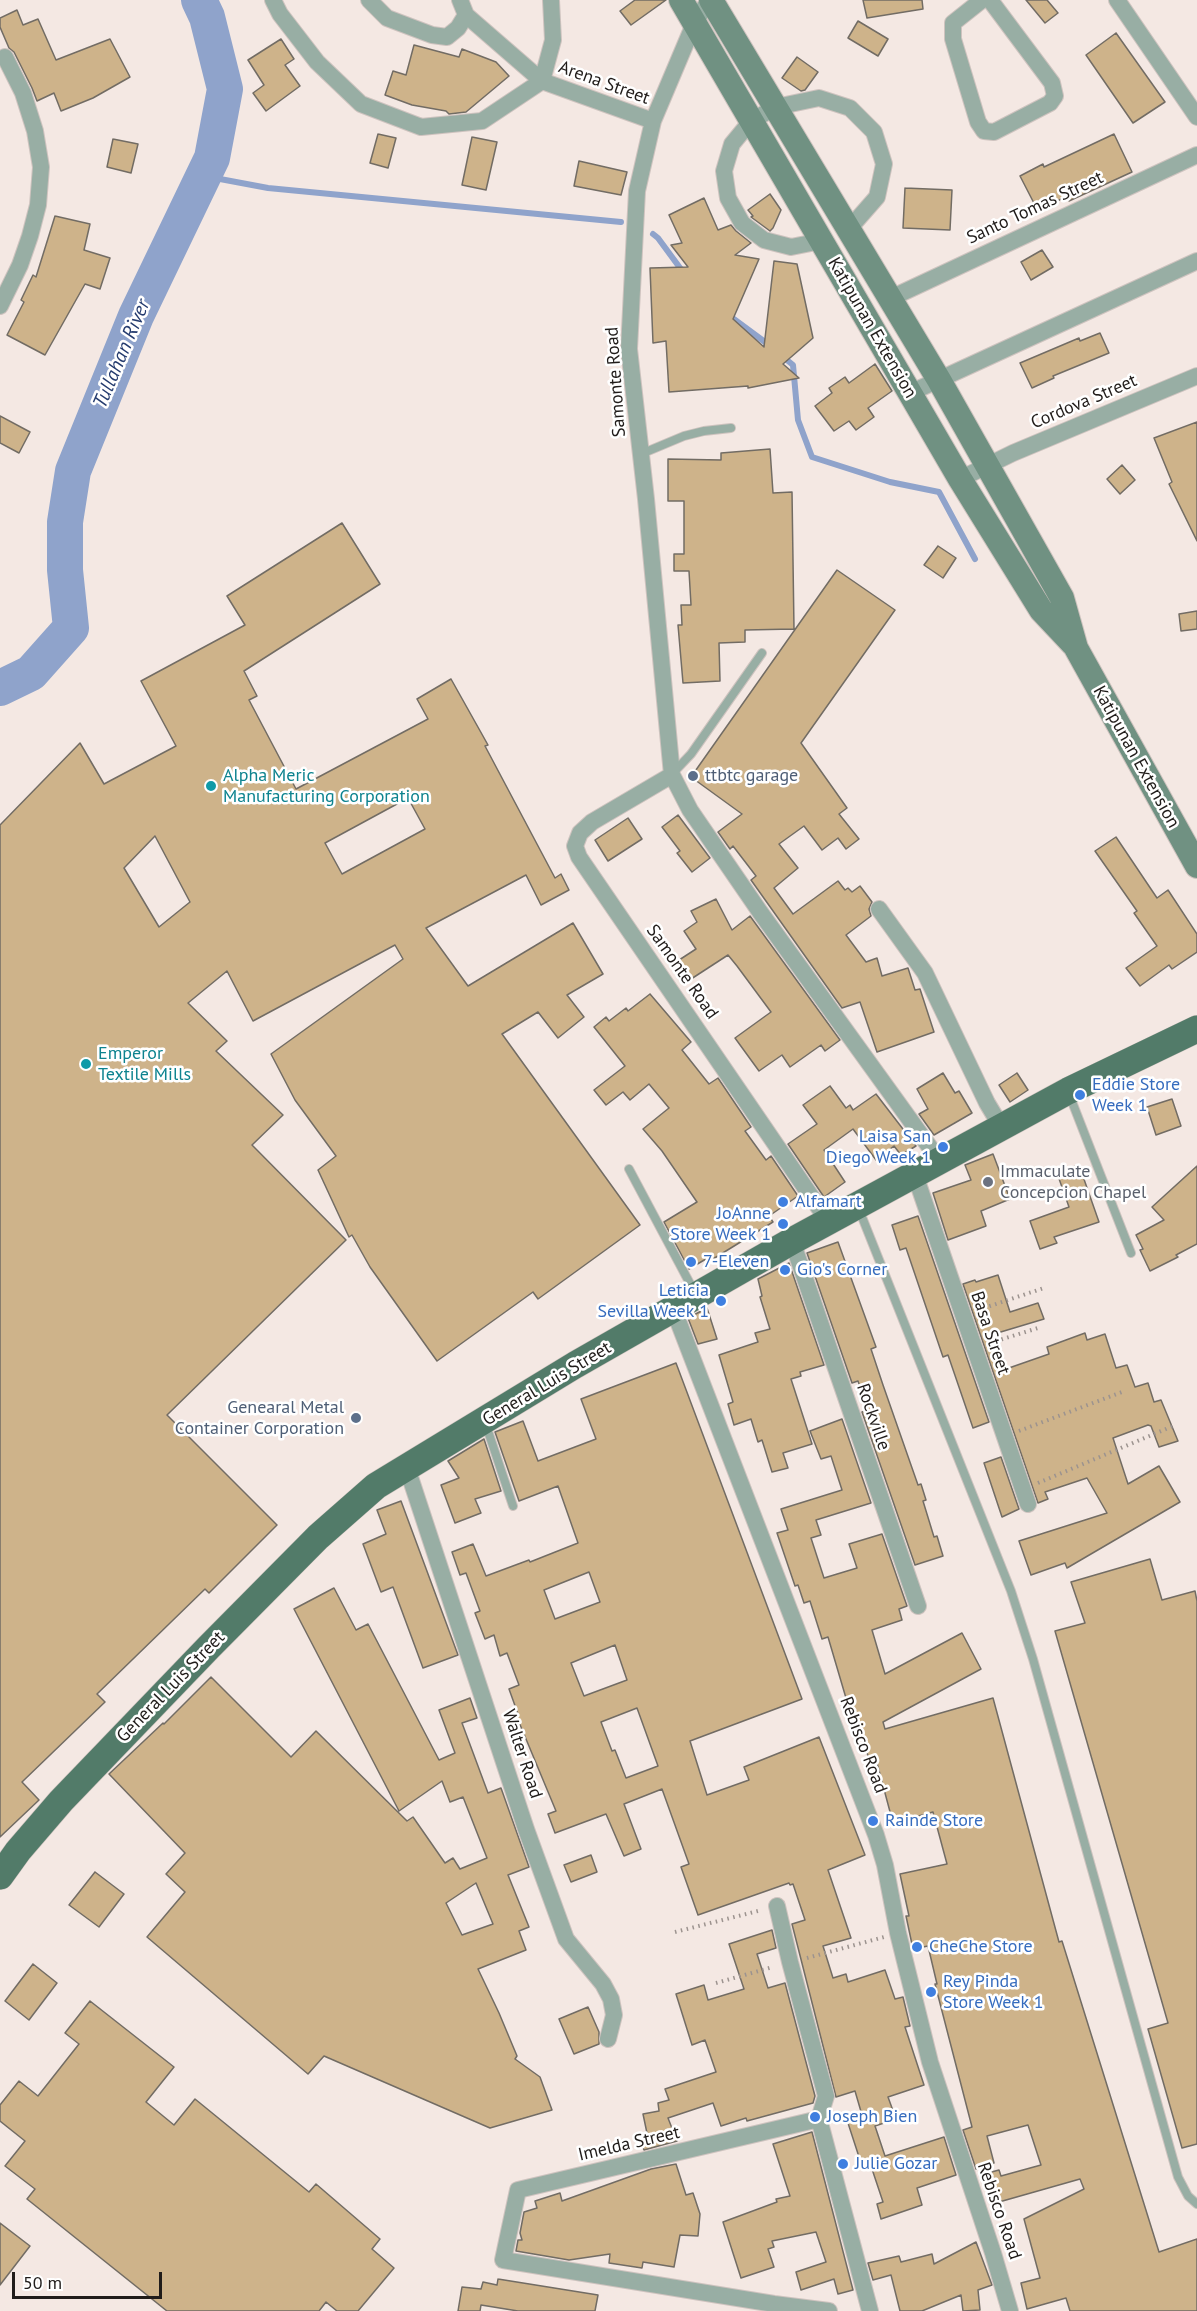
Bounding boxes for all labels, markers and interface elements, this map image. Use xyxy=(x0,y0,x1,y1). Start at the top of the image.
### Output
street label: Arena Street xyxy=(556,57,652,109)
street label: Santo Tomas Street xyxy=(963,167,1107,249)
street label: Katipunan Extension xyxy=(823,254,921,402)
water label: Tullahan River xyxy=(88,296,156,412)
street label: Samonte Road xyxy=(601,326,631,438)
street label: Cordova Street xyxy=(1028,370,1140,434)
street label: Katipunan Extension xyxy=(1088,682,1184,832)
place label: Alpha Meric Manufacturing Corporation xyxy=(223,765,430,808)
place label: ttbtc garage xyxy=(705,765,798,787)
marker: ttbtc garage xyxy=(686,769,700,783)
marker: Alpha Meric Manufacturing Corporation xyxy=(204,779,218,793)
street label: Samonte Road xyxy=(641,921,723,1023)
place label: Emperor Textile Mills xyxy=(98,1043,191,1086)
marker: Emperor Textile Mills xyxy=(79,1057,93,1071)
place label: Eddie Store Week 1 xyxy=(1092,1074,1180,1116)
marker: Eddie Store Week 1 xyxy=(1073,1088,1087,1102)
place label: Laisa San Diego Week 1 xyxy=(826,1126,931,1168)
marker: Laisa San Diego Week 1 xyxy=(936,1140,950,1154)
place label: Immaculate Concepcion Chapel xyxy=(1000,1161,1146,1204)
marker: Immaculate Concepcion Chapel xyxy=(981,1175,995,1189)
place label: Alfamart xyxy=(795,1191,862,1213)
marker: Alfamart xyxy=(776,1195,790,1209)
place label: JoAnne Store Week 1 xyxy=(670,1203,771,1246)
marker: JoAnne Store Week 1 xyxy=(776,1217,790,1231)
place label: 7-Eleven xyxy=(703,1251,769,1273)
marker: 7-Eleven xyxy=(684,1255,698,1269)
place label: Gio's Corner xyxy=(797,1259,887,1281)
marker: Gio's Corner xyxy=(778,1263,792,1277)
place label: Leticia Sevilla Week 1 xyxy=(597,1280,709,1322)
street label: Basa Street xyxy=(966,1288,1014,1378)
marker: Leticia Sevilla Week 1 xyxy=(714,1294,728,1308)
street label: General Luis Street xyxy=(479,1337,615,1431)
street label: Rockville xyxy=(852,1381,894,1453)
place label: Genearal Metal Container Corporation xyxy=(175,1397,344,1440)
marker: Genearal Metal Container Corporation xyxy=(349,1411,363,1425)
street label: General Luis Street xyxy=(112,1627,230,1747)
street label: Rebisco Road xyxy=(835,1694,891,1796)
street label: Walter Road xyxy=(497,1707,547,1801)
place label: Rainde Store xyxy=(885,1810,983,1832)
marker: Rainde Store xyxy=(866,1814,880,1828)
place label: CheChe Store xyxy=(929,1936,1033,1958)
marker: CheChe Store xyxy=(910,1940,924,1954)
place label: Rey Pinda Store Week 1 xyxy=(943,1971,1044,2014)
marker: Rey Pinda Store Week 1 xyxy=(924,1985,938,1999)
place label: Joseph Bien xyxy=(827,2106,917,2128)
marker: Joseph Bien xyxy=(808,2110,822,2124)
street label: Imelda Street xyxy=(576,2122,682,2166)
place label: Julie Gozar xyxy=(855,2153,937,2175)
marker: Julie Gozar xyxy=(836,2157,850,2171)
street label: Rebisco Road xyxy=(972,2160,1026,2262)
scale bar xyxy=(15,2260,165,2298)
text: 50 m xyxy=(23,2271,62,2294)

